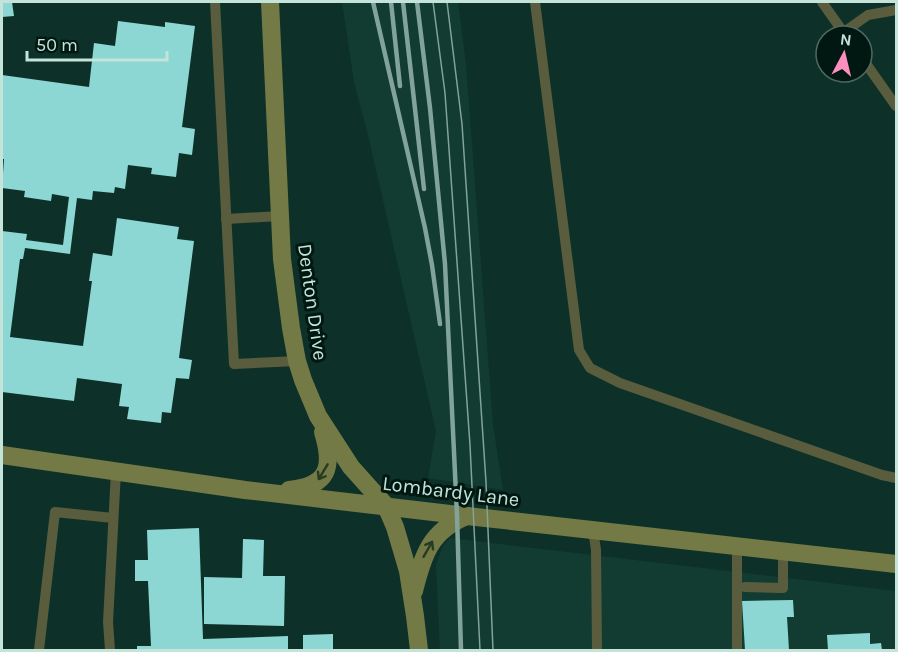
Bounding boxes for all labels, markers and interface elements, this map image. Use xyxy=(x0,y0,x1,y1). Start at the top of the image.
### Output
scale bar xyxy=(27,24,166,62)
north arrow xyxy=(814,24,874,84)
text: N xyxy=(839,29,853,50)
text: 50 m xyxy=(36,34,78,56)
street label: Denton Drive xyxy=(293,242,332,362)
one-way arrow xyxy=(317,463,329,480)
street label: Lombardy Lane xyxy=(381,472,521,511)
one-way arrow xyxy=(423,541,435,558)

